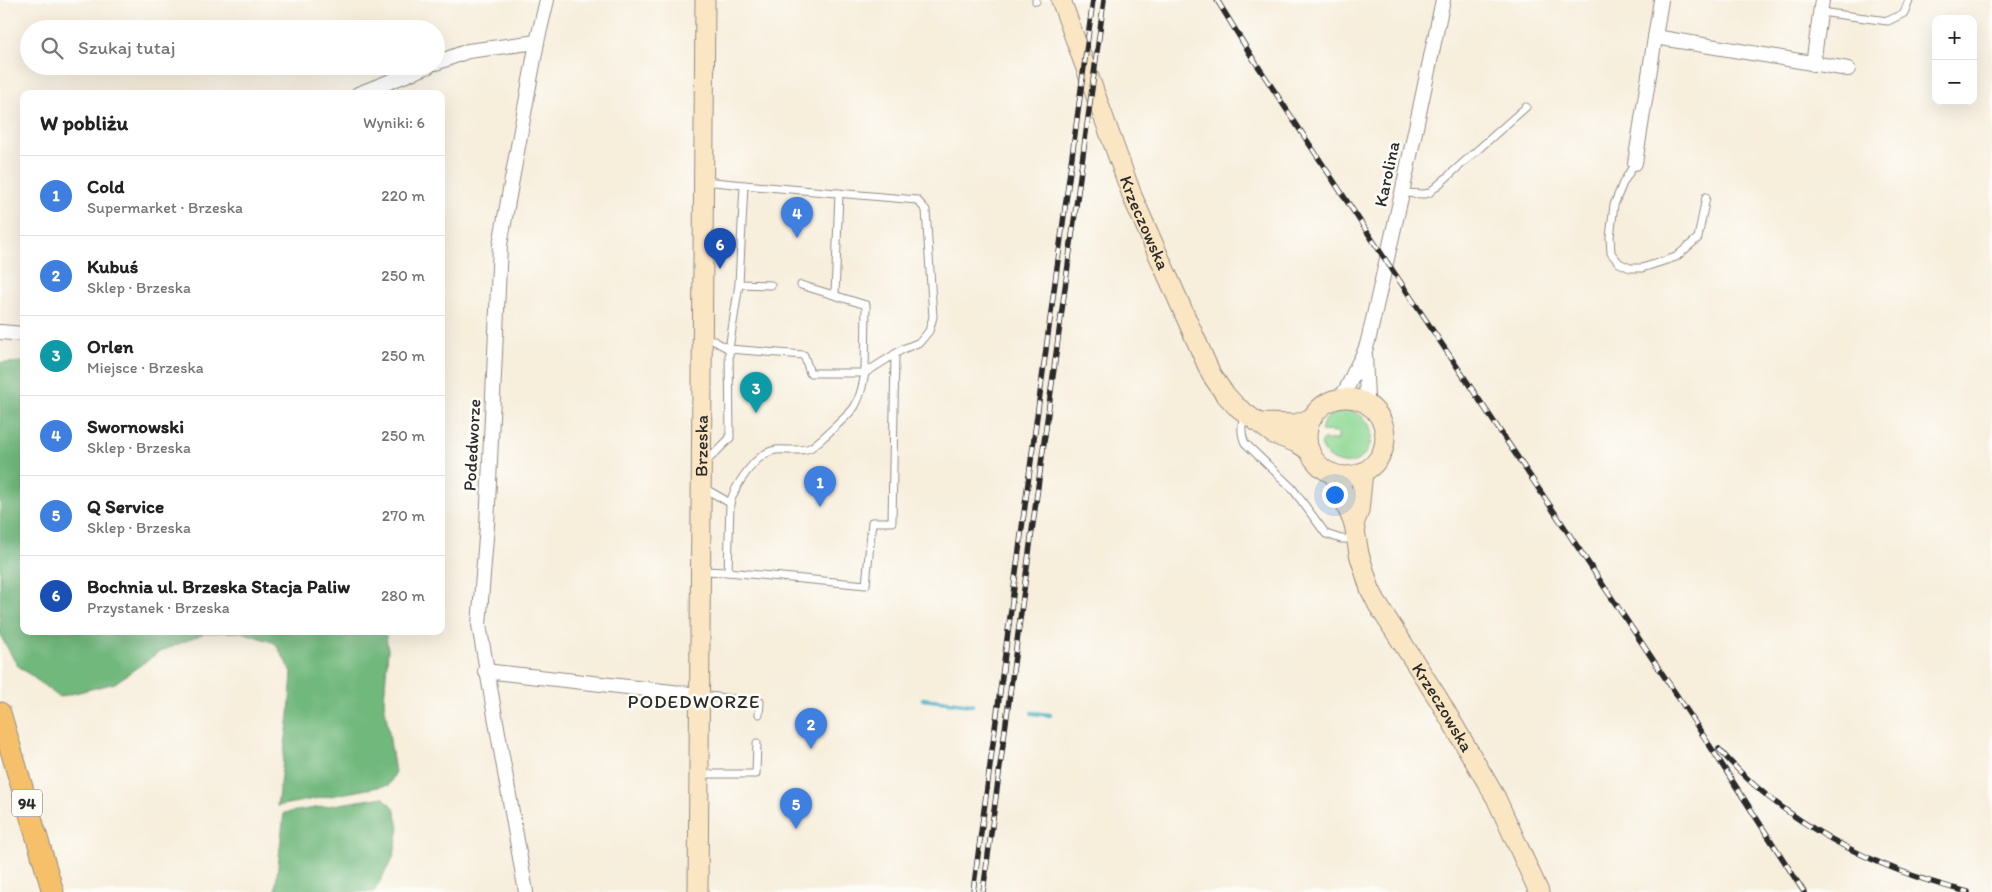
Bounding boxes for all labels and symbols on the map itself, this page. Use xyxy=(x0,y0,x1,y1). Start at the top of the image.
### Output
street label: Karolina xyxy=(1369,139,1405,209)
street label: Krzeczowska xyxy=(1115,173,1175,274)
pin: 4 xyxy=(781,197,813,238)
pin: 6 xyxy=(704,228,736,269)
pin: 3 xyxy=(740,372,772,413)
street label: Podedworze xyxy=(459,398,485,492)
street label: Brzeska xyxy=(690,415,713,477)
pin: 1 xyxy=(804,466,836,507)
your location xyxy=(1322,482,1348,508)
street label: Krzeczowska xyxy=(1407,659,1478,756)
district label: PODEDWORZE xyxy=(628,690,760,713)
pin: 2 xyxy=(795,708,827,749)
pin: 5 xyxy=(780,788,812,829)
road number: 94 xyxy=(12,790,42,816)

